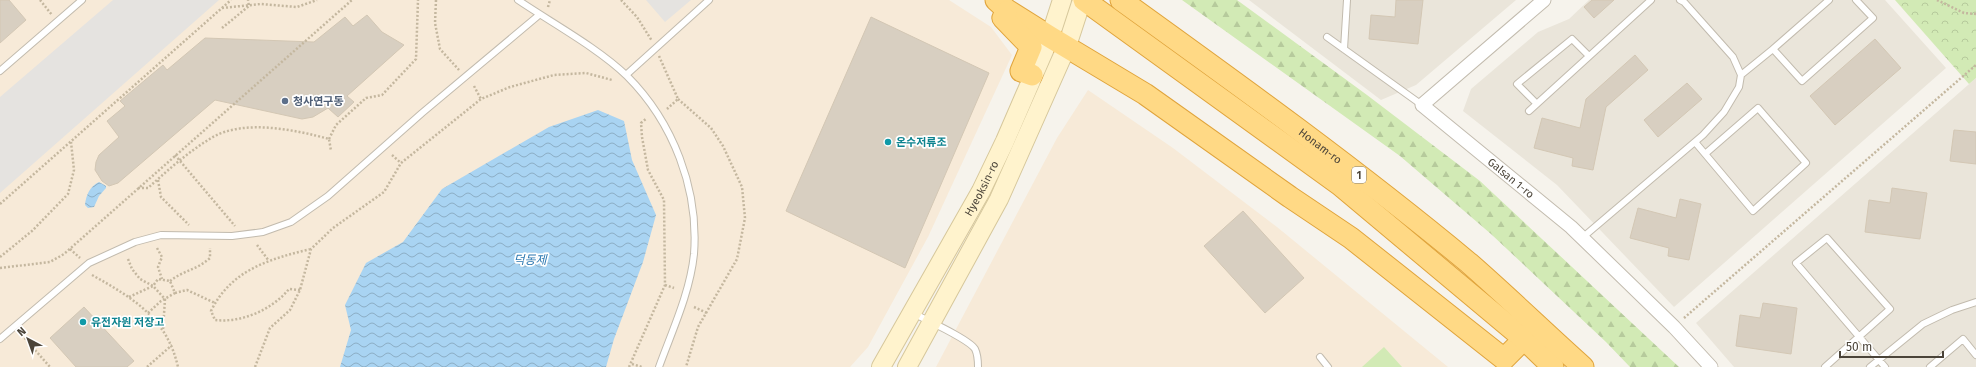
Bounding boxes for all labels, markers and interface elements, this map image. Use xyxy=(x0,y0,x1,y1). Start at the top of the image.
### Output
place label: 청사연구동 xyxy=(293,95,344,108)
marker: 청사연구동 xyxy=(280,96,290,106)
street label: Honam-ro xyxy=(1296,126,1344,167)
place label: 온수저류조 xyxy=(896,136,947,149)
marker: 온수저류조 xyxy=(883,137,893,147)
street label: Galsan 1-ro xyxy=(1485,155,1536,201)
street label: Hyeoksin-ro xyxy=(962,159,1001,218)
road number: 1 xyxy=(1352,167,1366,183)
water label: 덕동제 xyxy=(513,253,549,267)
place label: 유전자원 저장고 xyxy=(91,316,164,329)
marker: 유전자원 저장고 xyxy=(78,317,88,327)
north arrow xyxy=(8,319,48,359)
text: N xyxy=(15,325,29,339)
scale bar xyxy=(1840,333,1943,359)
text: 50 m xyxy=(1846,340,1872,354)

